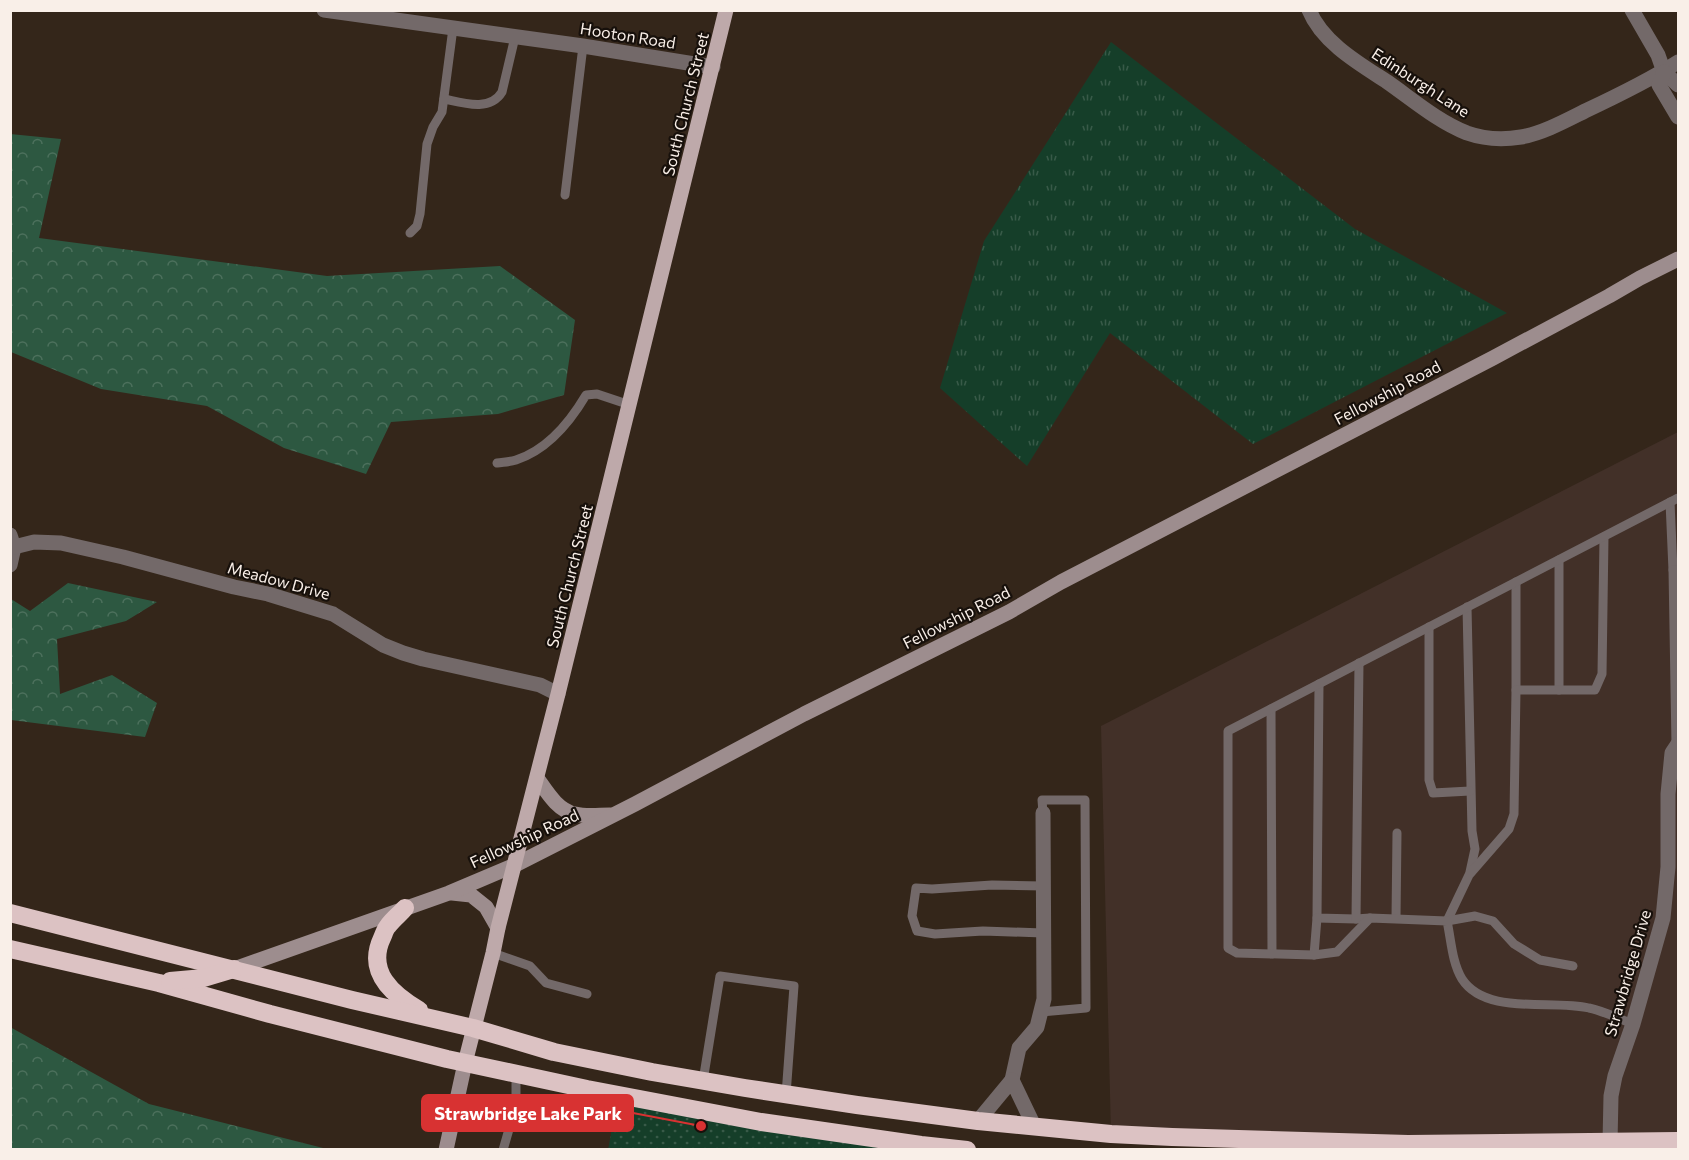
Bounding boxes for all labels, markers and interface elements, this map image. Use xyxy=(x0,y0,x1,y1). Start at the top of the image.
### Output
street label: Hooton Road xyxy=(579,18,677,52)
street label: South Church Street xyxy=(658,30,712,178)
street label: Edinburgh Lane xyxy=(1369,43,1473,121)
street label: Fellowship Road xyxy=(1330,356,1444,428)
street label: South Church Street xyxy=(542,502,596,650)
street label: Meadow Drive xyxy=(226,557,332,603)
street label: Fellowship Road xyxy=(899,582,1013,652)
street label: Fellowship Road xyxy=(467,804,581,872)
street label: Strawbridge Drive xyxy=(1600,907,1654,1039)
callout: Strawbridge Lake Park xyxy=(422,1095,633,1131)
text: Strawbridge Lake Park xyxy=(434,1102,622,1124)

